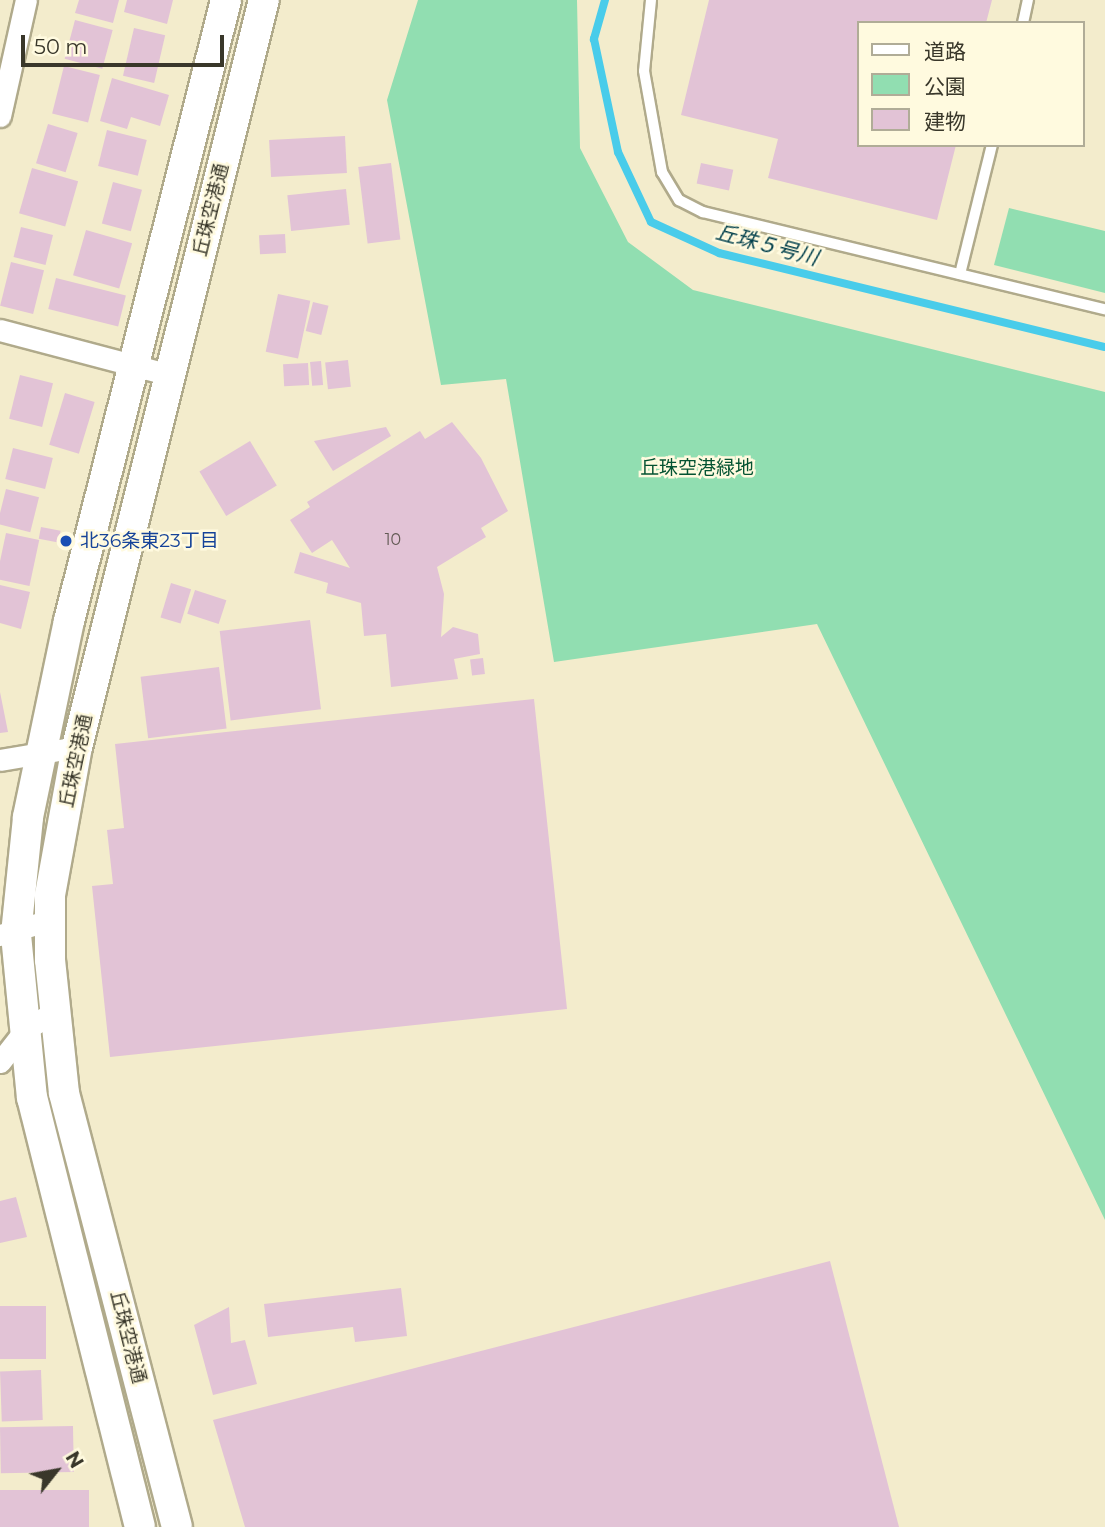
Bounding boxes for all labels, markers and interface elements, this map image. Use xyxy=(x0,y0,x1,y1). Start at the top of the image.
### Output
scale bar xyxy=(24,21,228,65)
legend xyxy=(856,21,1084,147)
text: 50 m xyxy=(34,34,88,59)
text: 道路 xyxy=(924,39,966,64)
text: 公園 xyxy=(924,74,966,99)
text: 建物 xyxy=(924,109,966,134)
street label: 丘珠空港通 xyxy=(188,161,234,259)
water label: 丘珠５号川 xyxy=(713,219,821,271)
park label: 丘珠空港緑地 xyxy=(640,457,754,479)
place label: 北36条東23丁目 xyxy=(80,530,219,552)
house number: 10 xyxy=(385,530,401,550)
marker: 北36条東23丁目 xyxy=(58,533,74,549)
street label: 丘珠空港通 xyxy=(55,712,97,810)
street label: 丘珠空港通 xyxy=(105,1288,151,1386)
north arrow xyxy=(21,1436,91,1506)
text: N xyxy=(61,1447,88,1472)

